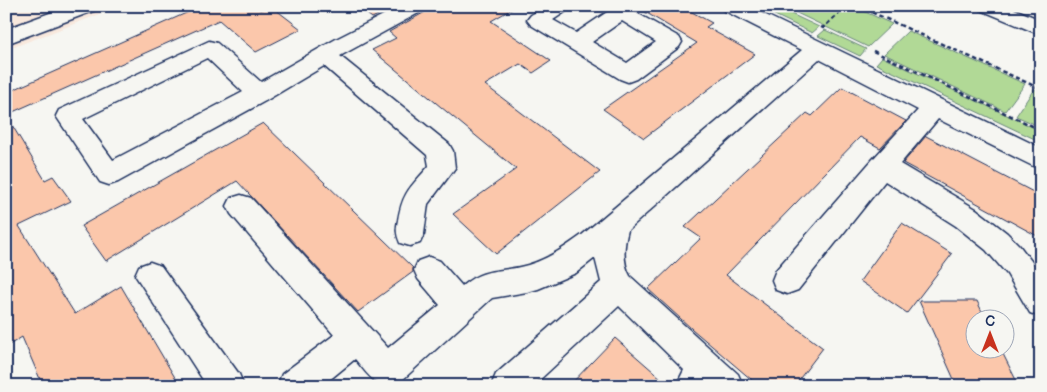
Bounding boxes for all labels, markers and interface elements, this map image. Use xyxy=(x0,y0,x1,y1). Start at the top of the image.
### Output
north arrow xyxy=(964,310,1014,360)
text: С xyxy=(985,313,995,330)

